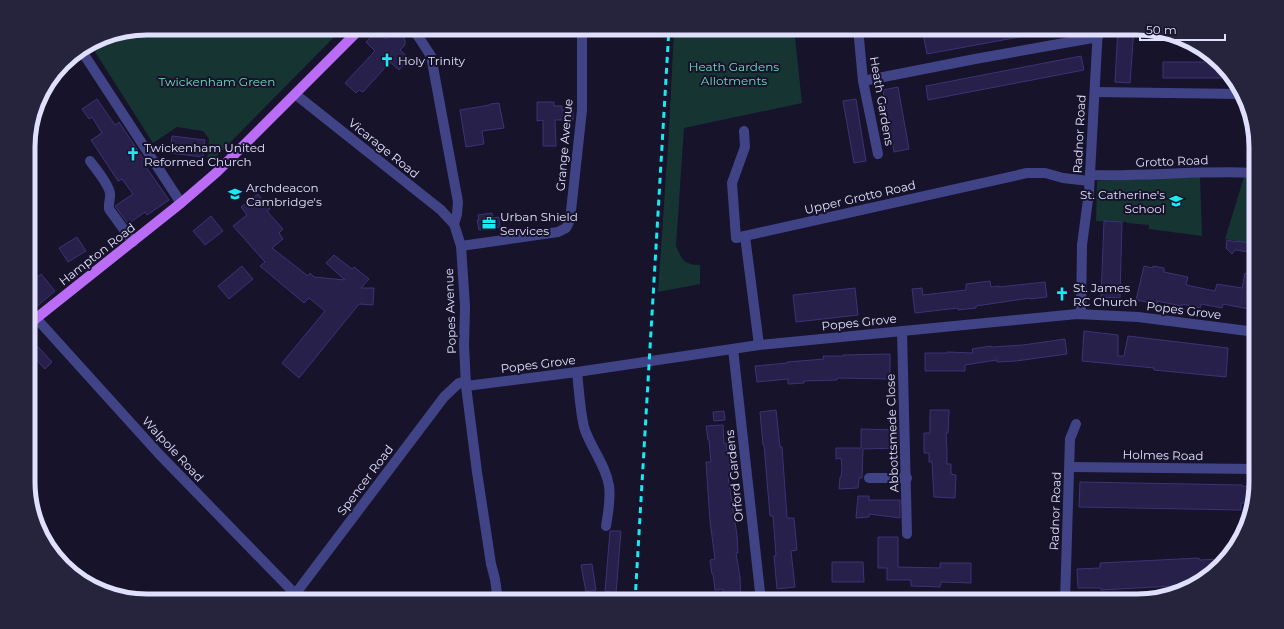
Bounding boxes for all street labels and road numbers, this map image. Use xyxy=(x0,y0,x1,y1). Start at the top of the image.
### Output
street label: Heath Gardens xyxy=(867,55,897,147)
street label: Radnor Road xyxy=(1069,94,1089,174)
street label: Grange Avenue xyxy=(552,98,576,192)
street label: Vicarage Road xyxy=(346,115,422,181)
street label: Grotto Road xyxy=(1135,152,1209,170)
street label: Upper Grotto Road xyxy=(803,177,917,217)
street label: Hampton Road xyxy=(56,220,138,288)
street label: Popes Avenue xyxy=(441,268,459,354)
street label: Popes Grove xyxy=(1146,298,1222,322)
street label: Popes Grove xyxy=(821,311,897,333)
street label: Popes Grove xyxy=(500,352,576,376)
street label: Abbottsmede Close xyxy=(882,373,902,493)
street label: Walpole Road xyxy=(139,413,207,485)
street label: Orford Gardens xyxy=(722,429,746,523)
street label: Spencer Road xyxy=(334,442,396,518)
street label: Holmes Road xyxy=(1122,447,1204,463)
street label: Radnor Road xyxy=(1046,471,1064,551)

